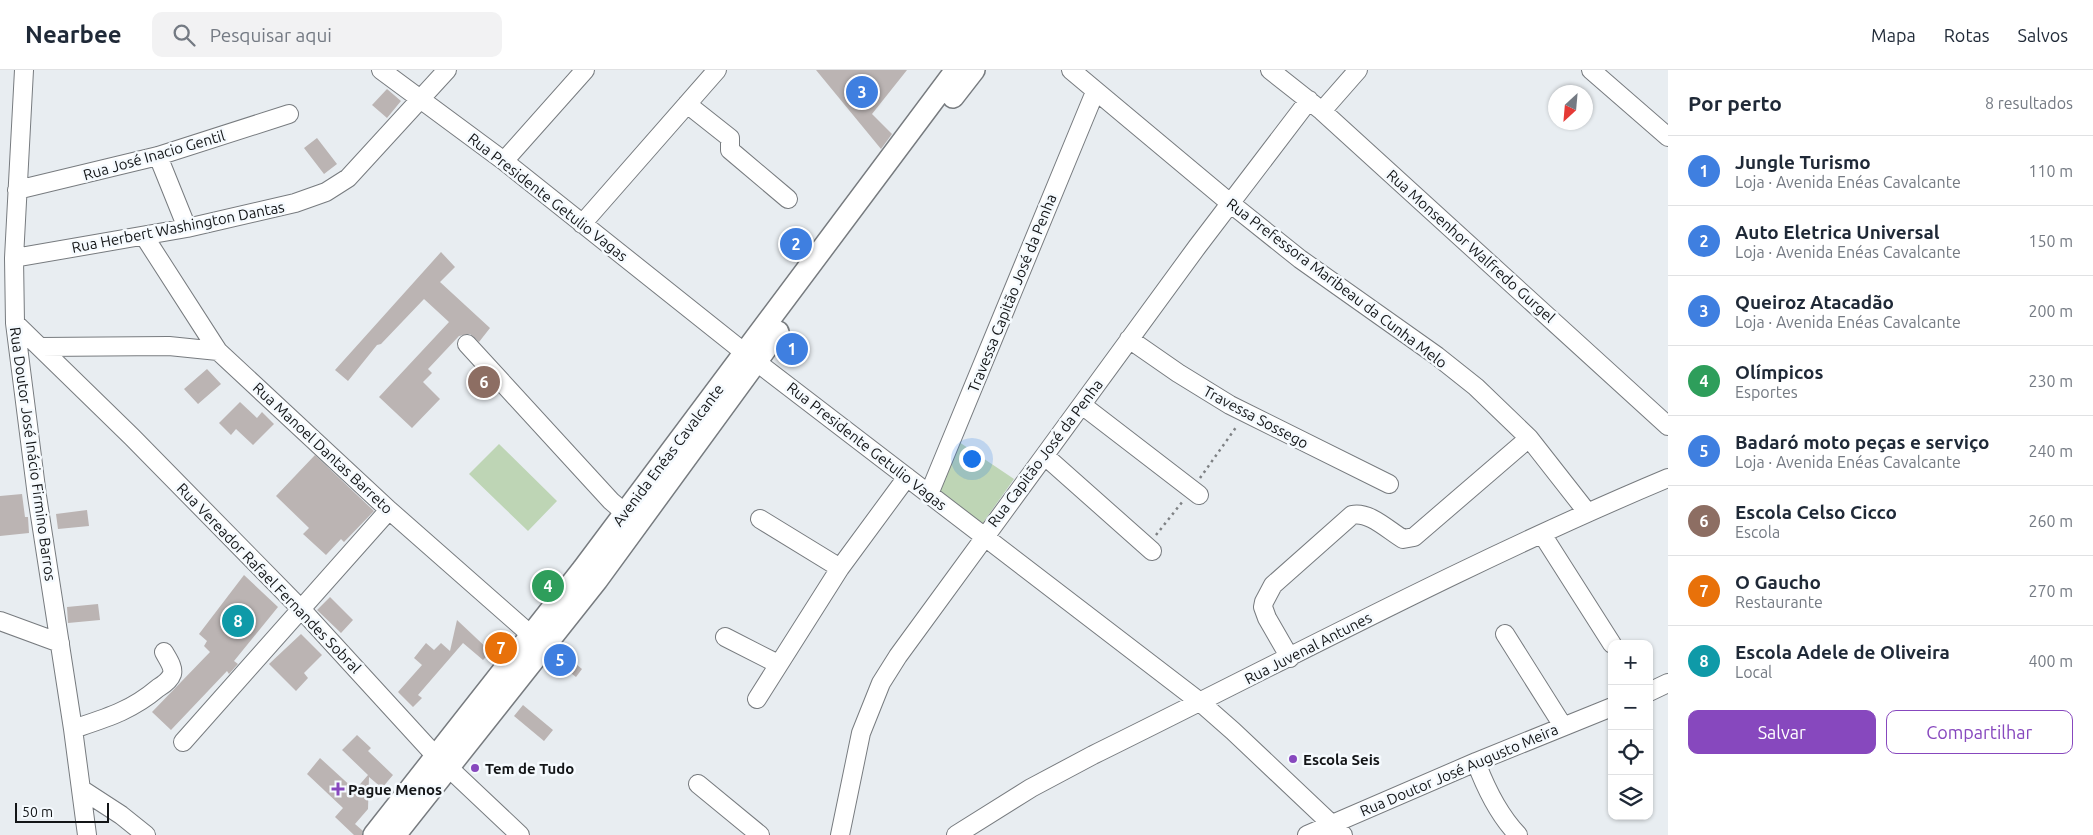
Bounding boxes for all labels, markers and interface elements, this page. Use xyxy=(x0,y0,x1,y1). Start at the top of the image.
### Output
search box xyxy=(152,12,502,57)
text: Nearbee xyxy=(25,21,122,48)
icon: search xyxy=(170,21,198,49)
text: Pesquisar aqui xyxy=(210,24,332,46)
text: Mapa xyxy=(1871,25,1916,45)
text: Rotas xyxy=(1944,25,1990,45)
text: Salvos xyxy=(2018,25,2068,45)
pin: 3 xyxy=(846,73,878,111)
north arrow xyxy=(1548,85,1593,130)
text: Por perto xyxy=(1688,91,1782,115)
text: 8 resultados xyxy=(1985,94,2073,112)
street label: Rua José Inacio Gentil xyxy=(81,127,227,183)
street label: Rua Presidente Getulio Vagas xyxy=(465,129,631,265)
text: Jungle Turismo xyxy=(1735,151,1871,173)
text: 1 xyxy=(1699,162,1709,180)
text: 110 m xyxy=(2028,162,2073,180)
street label: Rua Monsenhor Walfredo Gurgel xyxy=(1384,166,1559,326)
text: Loja · Avenida Enéas Cavalcante xyxy=(1735,173,1961,191)
street label: Travessa Capitão José da Penha xyxy=(964,191,1060,395)
street label: Rua Prefessora Maribeau da Cunha Melo xyxy=(1224,195,1450,371)
street label: Rua Herbert Washington Dantas xyxy=(70,198,286,256)
text: Auto Eletrica Universal xyxy=(1735,221,1940,243)
pin: 2 xyxy=(780,225,812,263)
text: 2 xyxy=(1699,232,1709,250)
text: 150 m xyxy=(2028,232,2073,250)
text: Loja · Avenida Enéas Cavalcante xyxy=(1735,243,1961,261)
text: Queiroz Atacadão xyxy=(1735,291,1894,313)
text: 3 xyxy=(1699,302,1709,320)
text: 200 m xyxy=(2028,302,2073,320)
text: Loja · Avenida Enéas Cavalcante xyxy=(1735,313,1961,331)
street label: Rua Doutor José Inácio Firmino Barros xyxy=(7,326,59,582)
pin: 1 xyxy=(776,330,808,368)
text: Olímpicos xyxy=(1735,361,1823,383)
pin: 6 xyxy=(468,363,500,401)
text: 4 xyxy=(1699,372,1709,390)
text: 230 m xyxy=(2028,372,2073,390)
street label: Rua Capitão José da Penha xyxy=(984,376,1106,530)
street label: Rua Presidente Getulio Vagas xyxy=(784,378,950,514)
street label: Rua Manoel Dantas Barreto xyxy=(250,379,396,517)
street label: Avenida Enéas Cavalcante xyxy=(609,381,727,529)
street label: Travessa Sossego xyxy=(1201,382,1311,452)
text: Esportes xyxy=(1735,383,1798,401)
text: Badaró moto peças e serviço xyxy=(1735,431,1990,453)
text: 5 xyxy=(1699,442,1709,460)
text: 240 m xyxy=(2028,442,2073,460)
your location xyxy=(959,446,985,472)
text: Loja · Avenida Enéas Cavalcante xyxy=(1735,453,1961,471)
street label: Rua Vereador Rafael Fernandes Sobral xyxy=(174,480,364,676)
text: Escola Celso Cicco xyxy=(1735,501,1897,523)
text: 6 xyxy=(1699,512,1709,530)
text: 260 m xyxy=(2028,512,2073,530)
text: Escola xyxy=(1735,523,1780,541)
pin: 4 xyxy=(532,567,564,605)
text: O Gaucho xyxy=(1735,571,1821,593)
text: 7 xyxy=(1699,582,1709,600)
text: 270 m xyxy=(2028,582,2073,600)
text: Restaurante xyxy=(1735,593,1823,611)
pin: 8 xyxy=(222,602,254,640)
street label: Rua Juvenal Antunes xyxy=(1242,609,1374,687)
pin: 7 xyxy=(485,629,517,667)
map controls xyxy=(1608,640,1653,820)
button: + xyxy=(1608,640,1653,685)
pin: 5 xyxy=(544,641,576,679)
text: Escola Adele de Oliveira xyxy=(1735,641,1950,663)
text: 8 xyxy=(1699,652,1709,670)
text: 400 m xyxy=(2028,652,2073,670)
text: Local xyxy=(1735,663,1772,681)
button: − xyxy=(1608,685,1653,730)
button: Salvar xyxy=(1688,710,1876,754)
button: Compartilhar xyxy=(1886,710,2073,754)
street label: Rua Doutor José Augusto Meira xyxy=(1357,720,1561,820)
button: locate xyxy=(1608,730,1653,775)
place label: Escola Seis xyxy=(1303,751,1380,768)
marker: Escola Seis xyxy=(1287,753,1299,765)
place label: Tem de Tudo xyxy=(485,760,574,777)
marker: Tem de Tudo xyxy=(469,762,481,774)
button: layers xyxy=(1608,775,1653,820)
place label: Pague Menos xyxy=(348,781,442,798)
marker: Pague Menos xyxy=(332,783,344,795)
scale bar xyxy=(15,800,109,823)
text: 50 m xyxy=(22,804,53,820)

